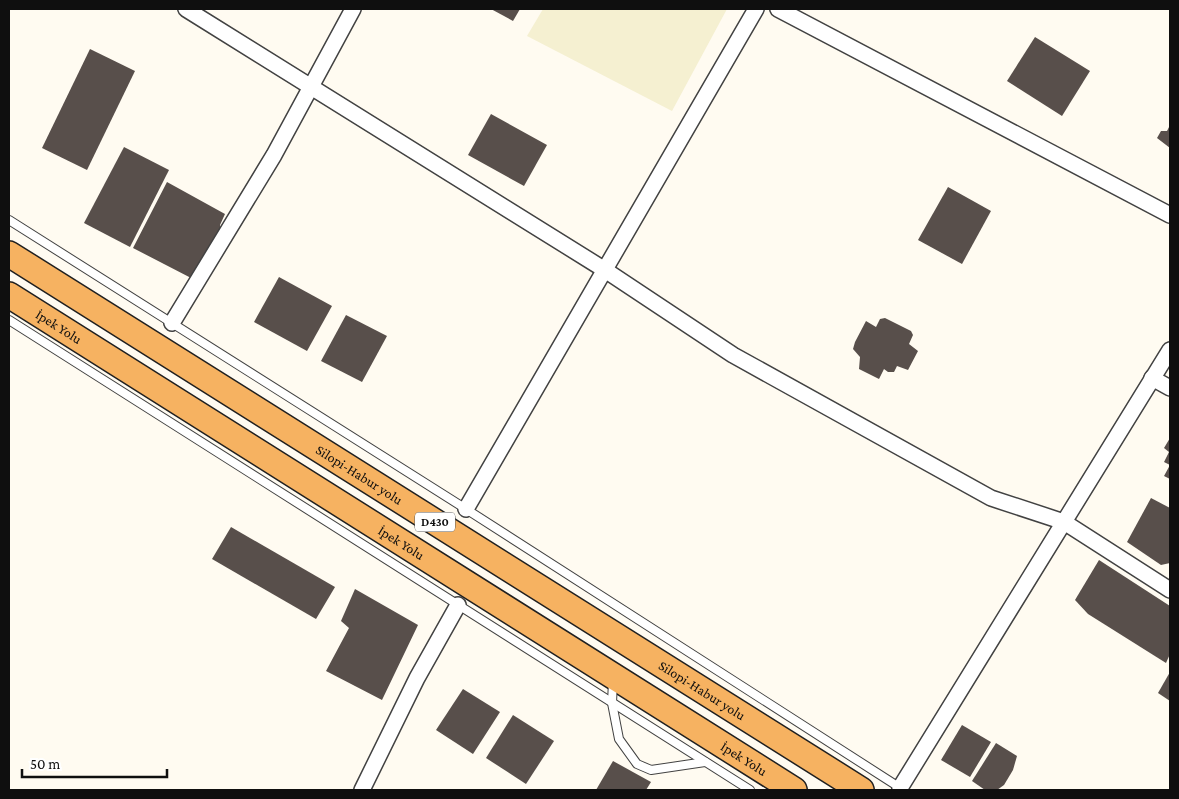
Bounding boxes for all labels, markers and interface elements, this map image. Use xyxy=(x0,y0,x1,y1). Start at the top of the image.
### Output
street label: İpek Yolu xyxy=(33,306,85,347)
street label: Silopi-Habur yolu xyxy=(313,441,406,508)
road number: D430 xyxy=(415,512,455,532)
street label: İpek Yolu xyxy=(375,522,428,563)
street label: Silopi-Habur yolu xyxy=(656,657,749,724)
street label: İpek Yolu xyxy=(718,738,771,779)
scale bar xyxy=(22,746,168,778)
text: 50 m xyxy=(30,756,60,772)

